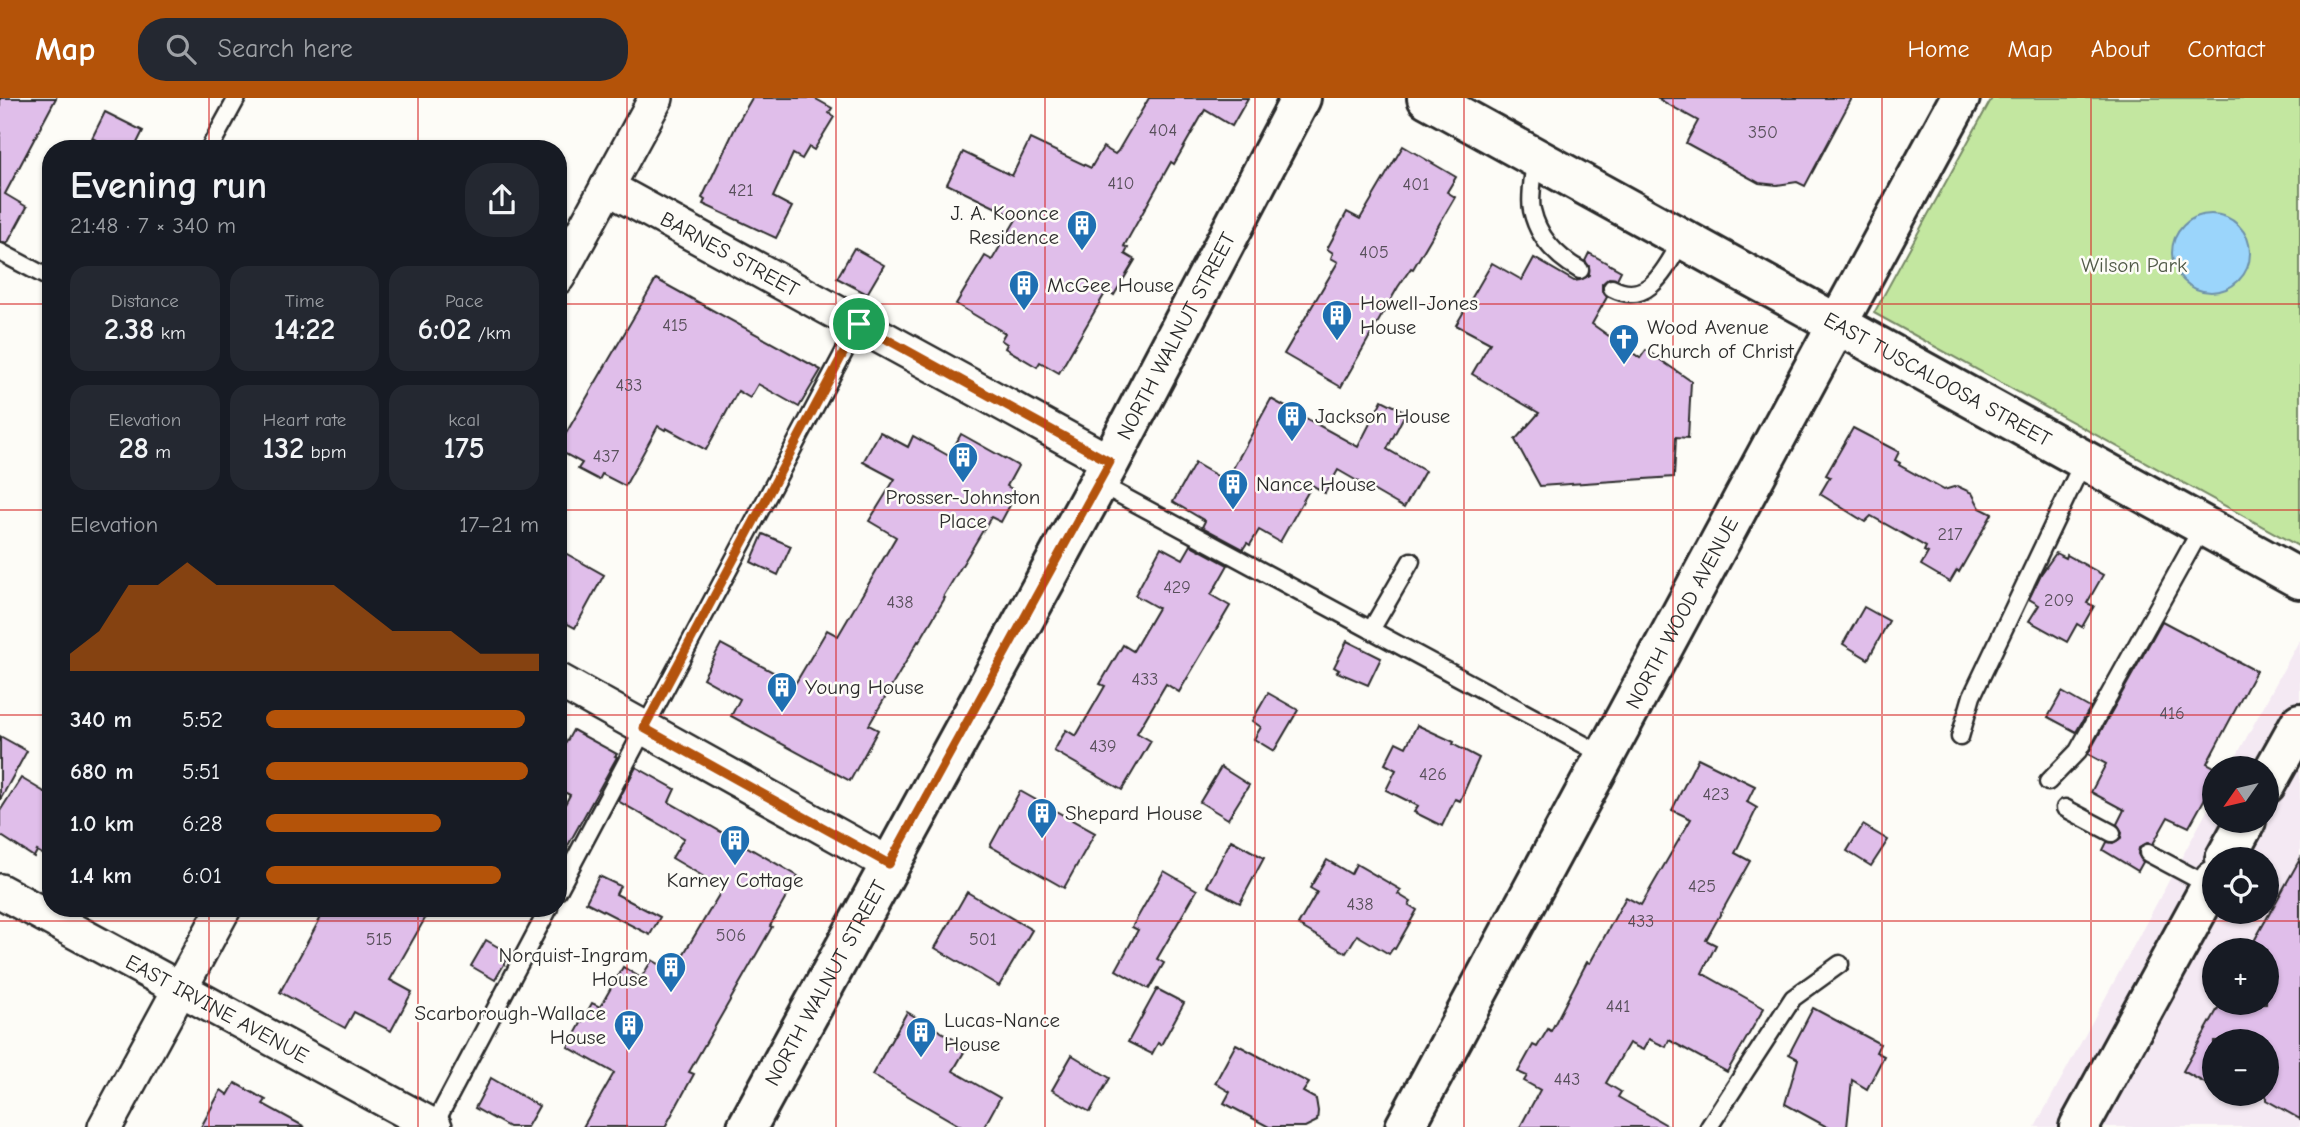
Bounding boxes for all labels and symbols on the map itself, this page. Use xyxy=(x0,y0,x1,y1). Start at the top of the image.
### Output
house number: 404 xyxy=(1149,120,1177,141)
house number: 350 xyxy=(1748,122,1778,143)
house number: 410 xyxy=(1108,173,1134,194)
house number: 401 xyxy=(1403,174,1429,195)
house number: 421 xyxy=(728,180,754,201)
place label: J. A. Koonce Residence xyxy=(951,201,1059,249)
street label: BARNES STREET xyxy=(656,207,803,302)
building icon: J. A. Koonce Residence xyxy=(1065,208,1099,252)
street label: NORTH WALNUT STREET xyxy=(1112,228,1240,444)
house number: 405 xyxy=(1359,242,1389,263)
park label: Wilson Park xyxy=(2081,253,2187,277)
building icon: McGee House xyxy=(1007,268,1041,312)
place label: McGee House xyxy=(1047,273,1174,297)
place label: Howell-Jones House xyxy=(1360,291,1478,339)
pin xyxy=(829,294,889,354)
building icon: Howell-Jones House xyxy=(1320,298,1354,342)
street label: EAST TUSCALOOSA STREET xyxy=(1820,307,2055,452)
house number: 415 xyxy=(662,315,688,336)
place label: Wood Avenue Church of Christ xyxy=(1647,315,1795,363)
church icon: Wood Avenue Church of Christ xyxy=(1607,322,1641,366)
house number: 433 xyxy=(616,375,642,396)
building icon: Jackson House xyxy=(1275,399,1309,443)
place label: Jackson House xyxy=(1315,404,1450,428)
building icon: Prosser-Johnston Place xyxy=(946,440,980,484)
house number: 437 xyxy=(593,446,620,467)
building icon: Nance House xyxy=(1216,467,1250,511)
place label: Nance House xyxy=(1256,472,1376,496)
place label: Prosser-Johnston Place xyxy=(885,485,1041,533)
street label: NORTH WOOD AVENUE xyxy=(1621,513,1743,713)
house number: 217 xyxy=(1937,524,1963,545)
house number: 429 xyxy=(1163,577,1191,598)
house number: 209 xyxy=(2044,590,2074,611)
house number: 438 xyxy=(886,592,914,613)
house number: 433 xyxy=(1132,669,1158,690)
building icon: Young House xyxy=(765,670,799,714)
place label: Young House xyxy=(805,675,924,699)
house number: 416 xyxy=(2159,703,2185,724)
house number: 439 xyxy=(1089,736,1117,757)
north arrow xyxy=(2202,756,2278,833)
house number: 426 xyxy=(1419,764,1447,785)
house number: 423 xyxy=(1702,784,1730,805)
building icon: Shepard House xyxy=(1025,796,1059,840)
place label: Shepard House xyxy=(1065,801,1202,825)
building icon: Karney Cottage xyxy=(718,823,752,867)
place label: Karney Cottage xyxy=(666,868,804,892)
street label: NORTH WALNUT STREET xyxy=(760,876,891,1090)
house number: 425 xyxy=(1688,876,1716,897)
house number: 438 xyxy=(1346,894,1374,915)
house number: 433 xyxy=(1628,911,1654,932)
house number: 506 xyxy=(716,925,746,946)
house number: 515 xyxy=(366,929,392,950)
house number: 501 xyxy=(969,929,997,950)
place label: Norquist-Ingram House xyxy=(498,943,648,991)
street label: EAST IRVINE AVENUE xyxy=(122,949,313,1068)
building icon: Norquist-Ingram House xyxy=(654,950,688,994)
house number: 441 xyxy=(1606,996,1630,1017)
place label: Scarborough-Wallace House xyxy=(414,1001,606,1049)
building icon: Scarborough-Wallace House xyxy=(612,1008,646,1052)
place label: Lucas-Nance House xyxy=(944,1008,1060,1056)
building icon: Lucas-Nance House xyxy=(904,1015,938,1059)
house number: 443 xyxy=(1554,1069,1580,1090)

